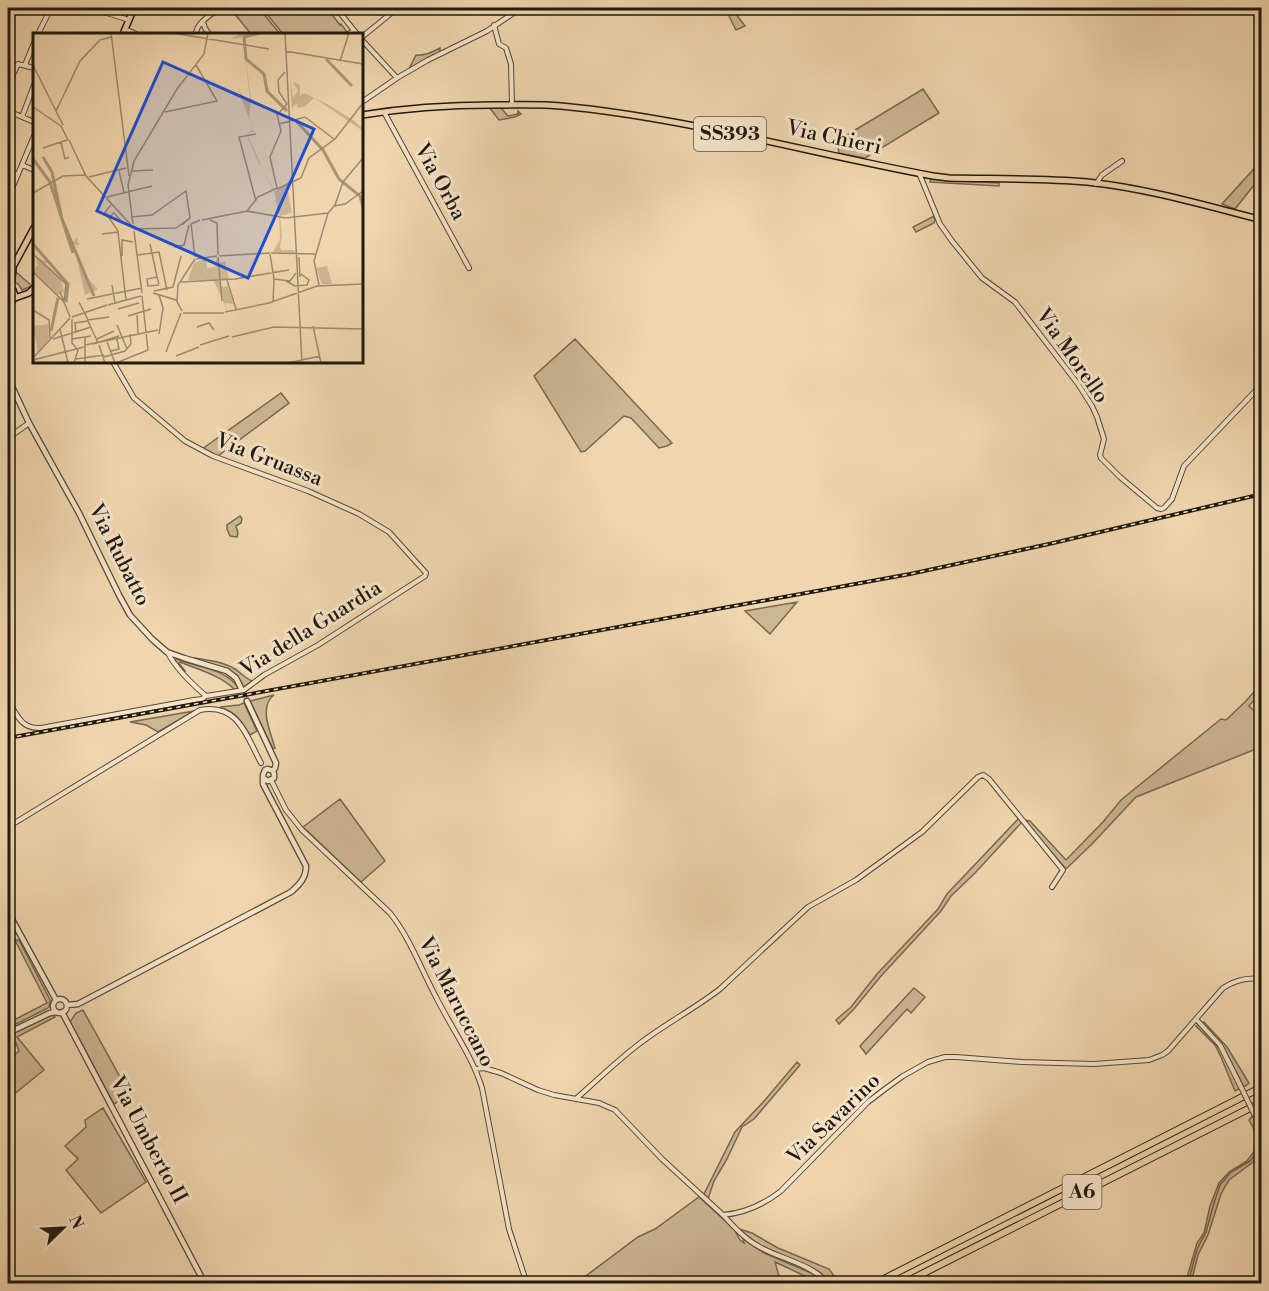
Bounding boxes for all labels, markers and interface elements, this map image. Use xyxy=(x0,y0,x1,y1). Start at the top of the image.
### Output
inset map xyxy=(33,33,363,363)
street label: Via Chieri xyxy=(783,115,884,161)
road number: SS393 xyxy=(694,117,766,151)
street label: Via Orba xyxy=(408,138,472,225)
street label: Via Morello xyxy=(1029,303,1114,408)
street label: Via Gruassa xyxy=(211,427,326,492)
street label: Via Rubatto xyxy=(82,499,156,610)
street label: Via della Guardia xyxy=(235,575,387,683)
street label: Via Maruccano xyxy=(412,932,500,1071)
street label: Via Savarino xyxy=(781,1068,886,1171)
street label: Via Umberto II xyxy=(103,1071,192,1208)
road number: A6 xyxy=(1062,1175,1102,1209)
north arrow xyxy=(33,1198,93,1258)
text: N xyxy=(64,1212,88,1232)

